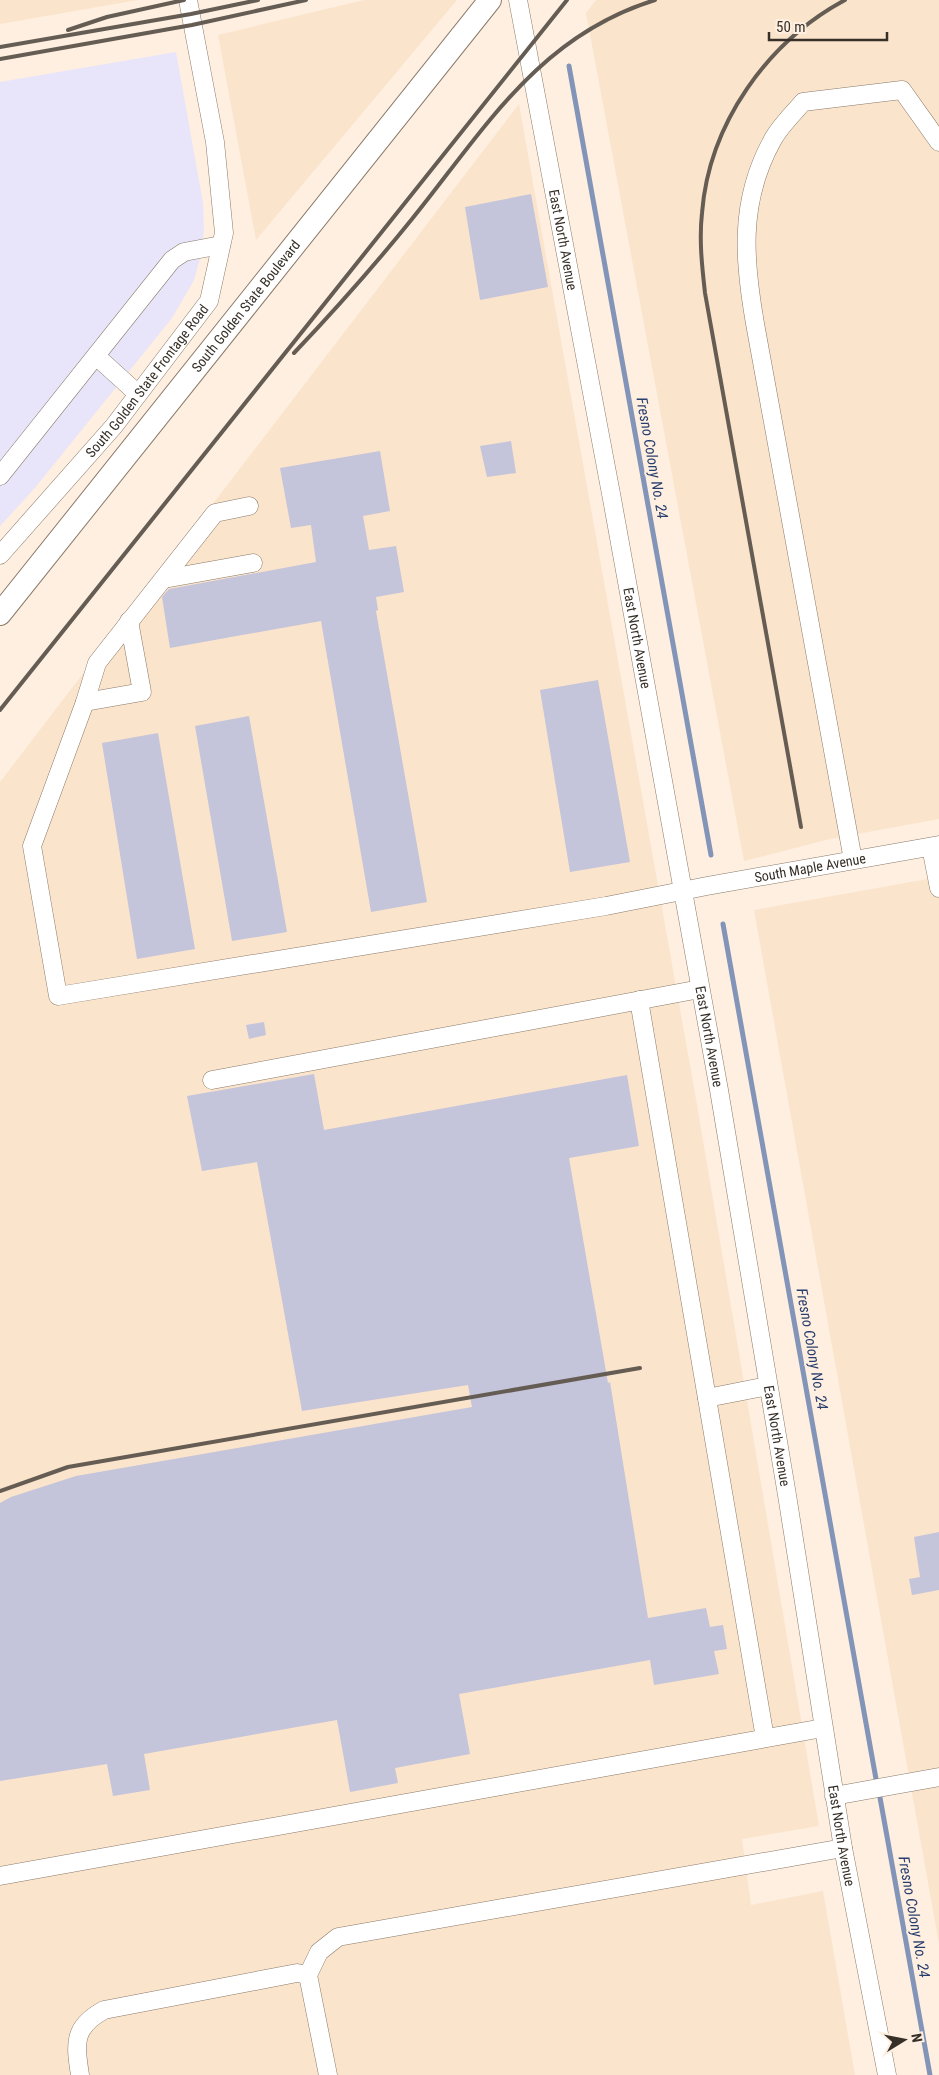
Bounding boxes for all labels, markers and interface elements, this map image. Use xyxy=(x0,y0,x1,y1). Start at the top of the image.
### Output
scale bar xyxy=(769,10,886,42)
text: 50 m xyxy=(776,18,806,36)
street label: East North Avenue xyxy=(546,188,581,292)
street label: South Golden State Boulevard xyxy=(188,237,303,375)
street label: South Golden State Frontage Road xyxy=(82,301,212,460)
water label: Fresno Colony No. 24 xyxy=(632,396,672,520)
street label: East North Avenue xyxy=(620,586,654,690)
street label: South Maple Avenue xyxy=(753,850,867,885)
street label: East North Avenue xyxy=(692,985,726,1089)
water label: Fresno Colony No. 24 xyxy=(792,1287,832,1411)
street label: East North Avenue xyxy=(761,1384,793,1488)
street label: East North Avenue xyxy=(825,1784,858,1888)
water label: Fresno Colony No. 24 xyxy=(894,1855,934,1979)
north arrow xyxy=(879,2015,929,2065)
text: N xyxy=(908,2032,925,2043)

